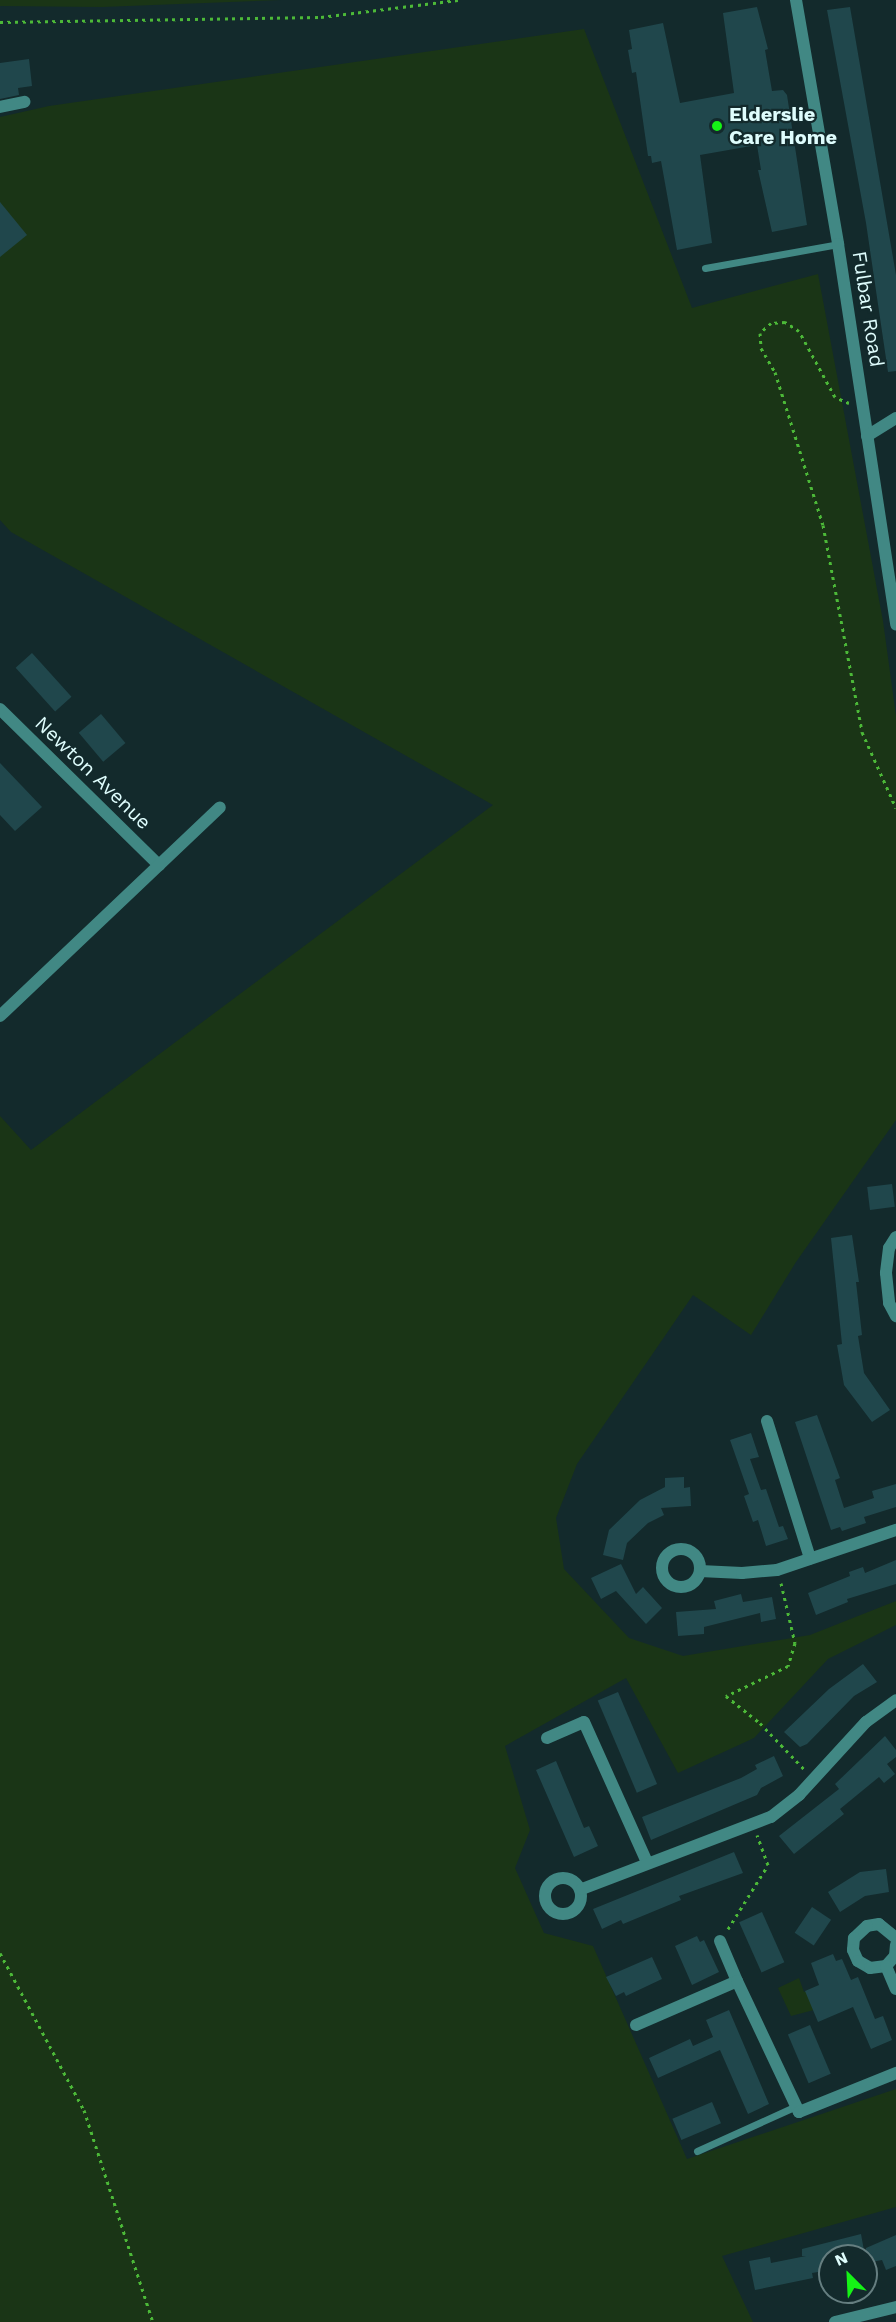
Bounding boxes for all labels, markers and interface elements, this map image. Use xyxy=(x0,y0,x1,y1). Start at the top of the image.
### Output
place label: Elderslie Care Home xyxy=(729,102,837,149)
marker: Elderslie Care Home xyxy=(710,119,724,133)
street label: Fulbar Road xyxy=(847,249,889,369)
street label: Newton Avenue xyxy=(30,711,156,835)
north arrow xyxy=(818,2244,878,2304)
text: N xyxy=(832,2248,851,2270)

